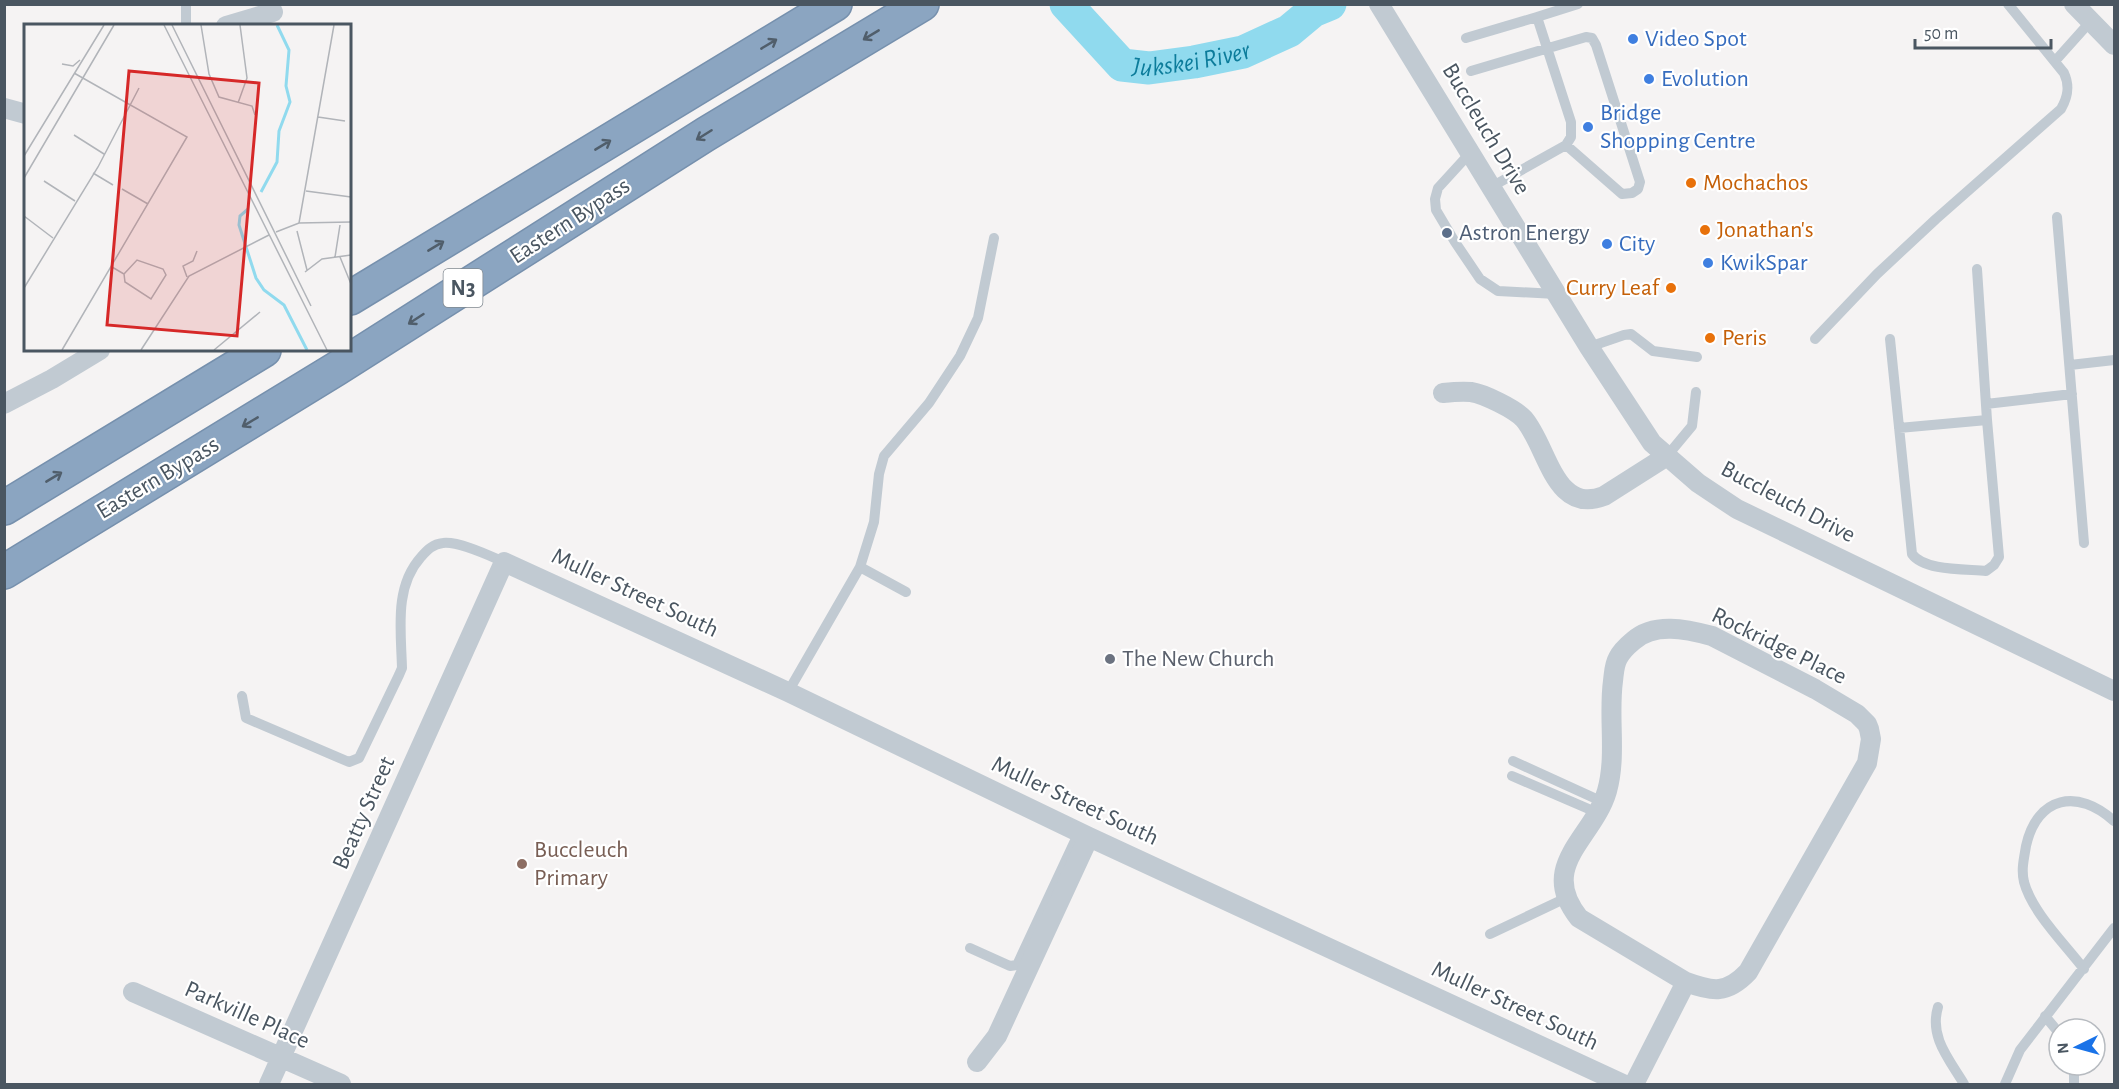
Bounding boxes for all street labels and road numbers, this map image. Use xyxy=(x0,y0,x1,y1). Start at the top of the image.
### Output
street label: Buccleuch Drive xyxy=(1437,59,1535,199)
street label: Eastern Bypass xyxy=(506,173,634,269)
road number: N3 xyxy=(444,269,482,307)
street label: Eastern Bypass xyxy=(93,432,223,524)
street label: Buccleuch Drive xyxy=(1717,457,1859,547)
street label: Muller Street South xyxy=(548,544,722,642)
street label: Rockridge Place xyxy=(1708,603,1850,689)
street label: Muller Street South xyxy=(988,752,1162,850)
street label: Beatty Street xyxy=(328,753,400,873)
street label: Muller Street South xyxy=(1428,957,1602,1055)
street label: Parkville Place xyxy=(181,977,313,1053)

